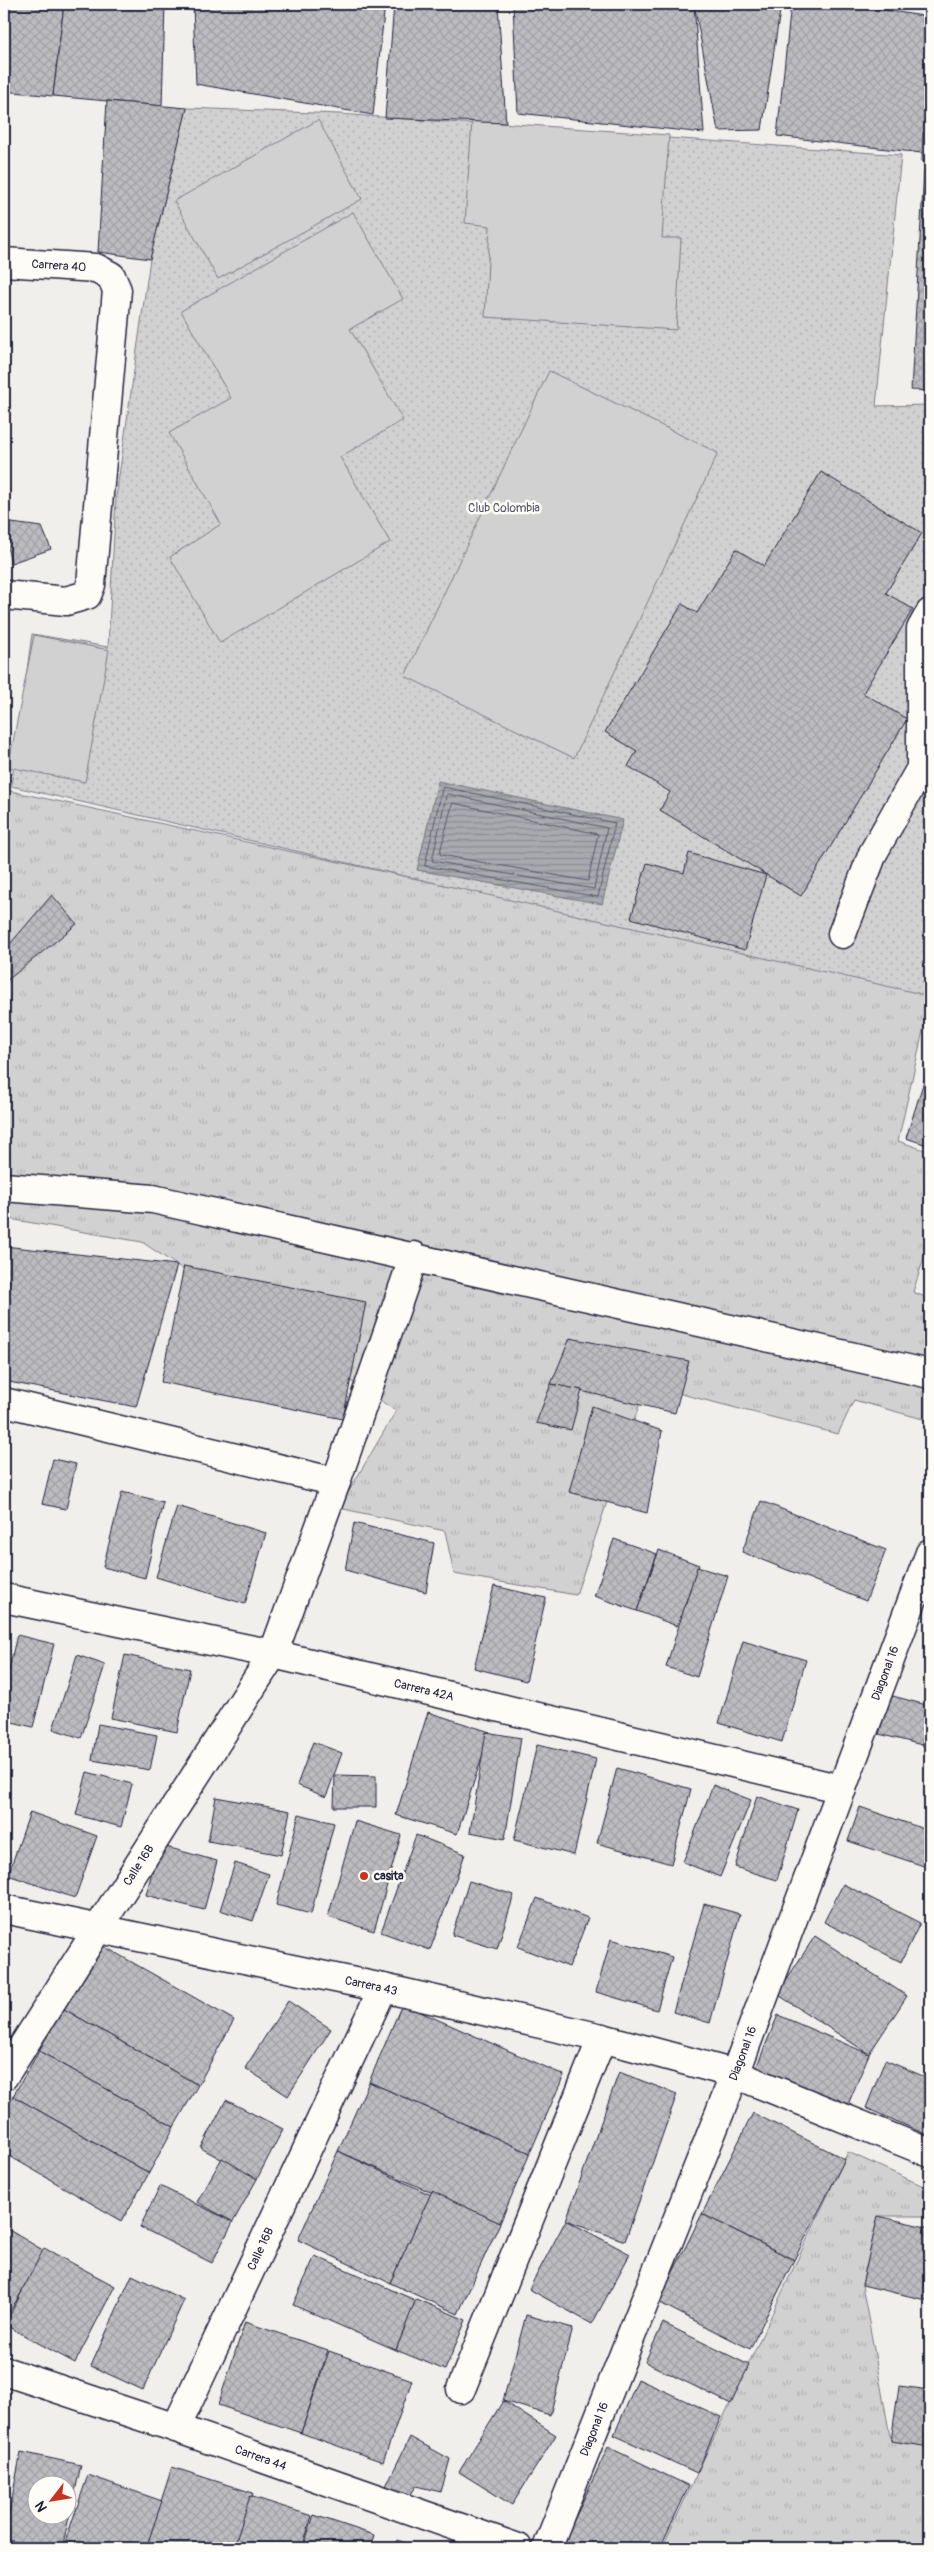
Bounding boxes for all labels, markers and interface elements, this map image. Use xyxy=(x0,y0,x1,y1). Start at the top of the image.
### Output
street label: Carrera 40 xyxy=(31,256,87,275)
park label: Club Colombia xyxy=(468,501,540,516)
street label: Diagonal 16 xyxy=(868,1644,902,1702)
street label: Carrera 42A xyxy=(393,1675,456,1704)
street label: Calle 16B xyxy=(120,1842,157,1889)
place label: casita xyxy=(373,1869,404,1884)
marker: casita xyxy=(358,1870,370,1882)
street label: Carrera 43 xyxy=(343,1973,399,1999)
street label: Diagonal 16 xyxy=(726,2024,760,2083)
street label: Calle 16B xyxy=(244,2225,277,2273)
street label: Diagonal 16 xyxy=(577,2400,612,2458)
street label: Carrera 44 xyxy=(233,2442,289,2474)
north arrow xyxy=(28,2474,78,2524)
text: N xyxy=(32,2498,51,2515)

